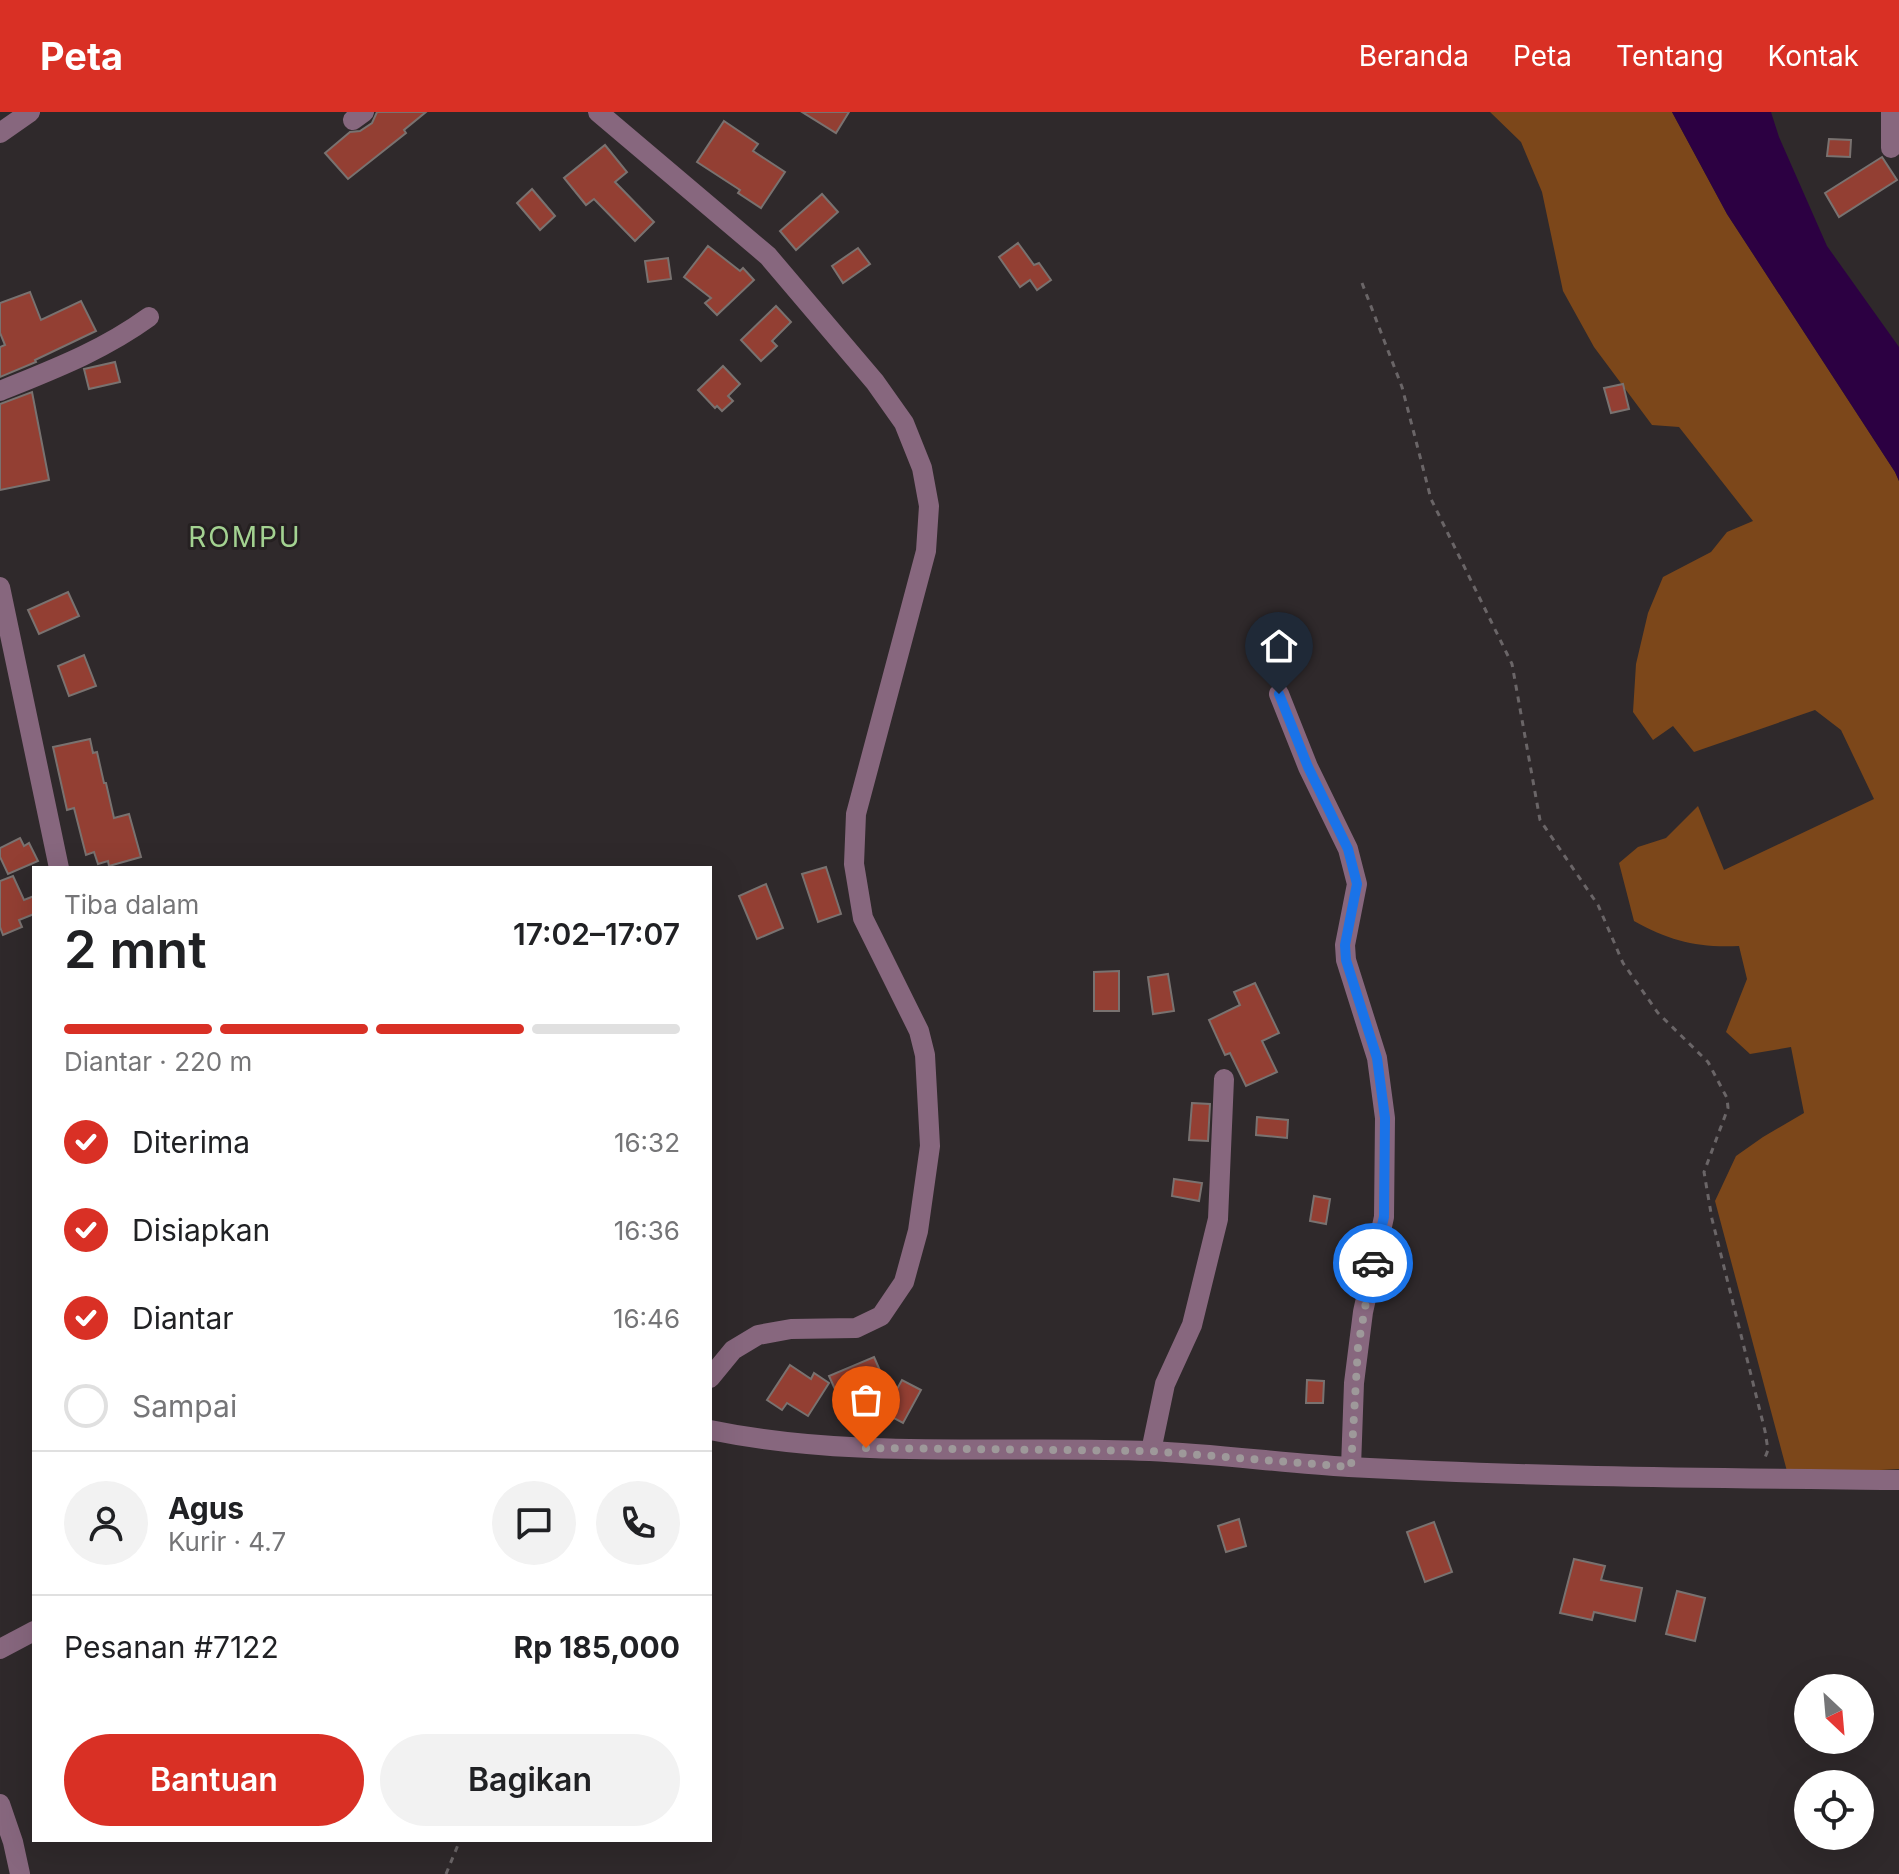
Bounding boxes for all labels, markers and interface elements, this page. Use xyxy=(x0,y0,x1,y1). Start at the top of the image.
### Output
text: Peta xyxy=(40,33,123,79)
text: Beranda xyxy=(1359,39,1469,73)
text: Peta xyxy=(1513,39,1572,73)
text: Tentang xyxy=(1616,39,1724,73)
text: Kontak xyxy=(1768,39,1859,73)
district label: ROMPU xyxy=(188,520,302,554)
pin xyxy=(1245,612,1313,694)
icon: home xyxy=(1257,624,1301,668)
text: Tiba dalam xyxy=(64,889,199,920)
text: 17:02–17:07 xyxy=(513,916,680,952)
text: 2 mnt xyxy=(64,918,207,981)
text: Diantar · 220 m xyxy=(64,1046,252,1077)
icon: check xyxy=(64,1120,108,1164)
text: Diterima xyxy=(132,1124,250,1160)
text: 16:32 xyxy=(614,1127,680,1158)
icon: check xyxy=(64,1208,108,1252)
text: Disiapkan xyxy=(132,1212,270,1248)
text: 16:36 xyxy=(614,1215,680,1246)
courier xyxy=(1333,1223,1413,1303)
icon: car xyxy=(1351,1241,1395,1285)
icon: check xyxy=(64,1296,108,1340)
text: Diantar xyxy=(132,1300,234,1336)
text: 16:46 xyxy=(613,1303,680,1334)
pin xyxy=(832,1366,900,1448)
icon: bag xyxy=(844,1378,888,1422)
text: Sampai xyxy=(132,1388,237,1424)
button: person xyxy=(64,1481,148,1565)
button: chat xyxy=(492,1481,576,1565)
button: phone xyxy=(596,1481,680,1565)
text: Agus xyxy=(168,1490,244,1526)
text: Kurir · 4.7 xyxy=(168,1526,286,1557)
text: Pesanan #7122 xyxy=(64,1629,279,1665)
text: Rp 185,000 xyxy=(514,1629,680,1665)
north arrow xyxy=(1794,1674,1874,1754)
map controls xyxy=(1794,1674,1874,1850)
button: Bantuan xyxy=(64,1734,364,1826)
button: Bagikan xyxy=(380,1734,680,1826)
button: locate xyxy=(1794,1770,1874,1850)

